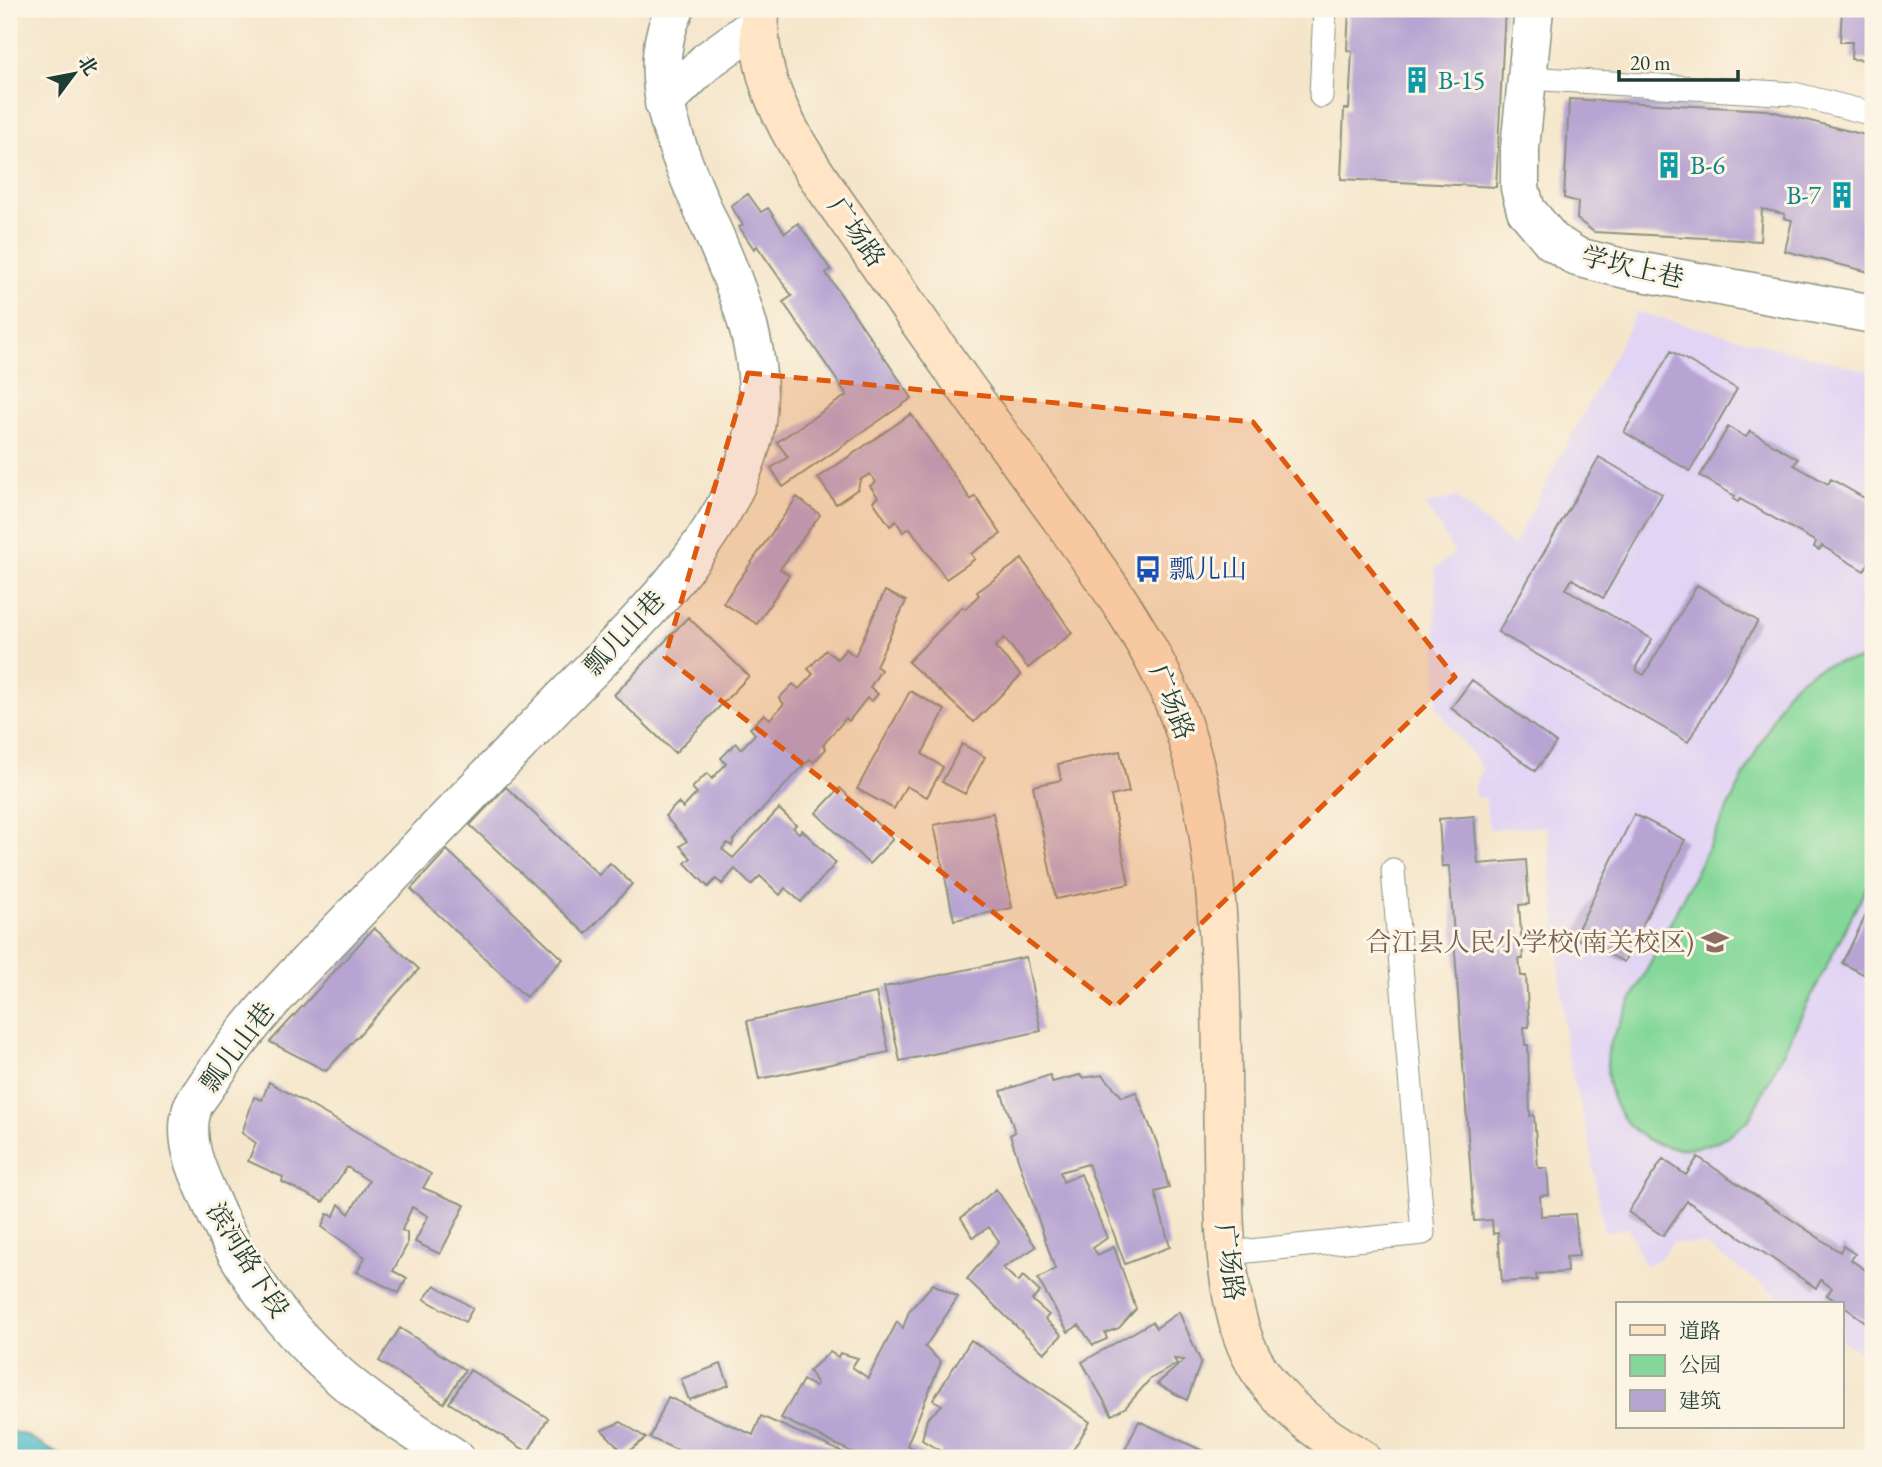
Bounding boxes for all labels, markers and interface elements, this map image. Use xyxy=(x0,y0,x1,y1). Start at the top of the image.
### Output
north arrow xyxy=(38,38,108,108)
scale bar xyxy=(1619,38,1738,82)
text: 20 m xyxy=(1630,49,1671,76)
text: 北 xyxy=(72,51,104,80)
place label: B-15 xyxy=(1438,63,1485,97)
building icon: B-15 xyxy=(1402,65,1432,95)
place label: B-6 xyxy=(1690,148,1725,182)
building icon: B-6 xyxy=(1654,150,1684,180)
place label: B-7 xyxy=(1786,178,1822,212)
building icon: B-7 xyxy=(1827,180,1857,210)
street label: 广场路 xyxy=(821,190,893,274)
street label: 学坎上巷 xyxy=(1579,239,1687,295)
place label: 瓢儿山 xyxy=(1169,552,1247,586)
bus stop icon: 瓢儿山 xyxy=(1133,554,1163,584)
street label: 瓢儿山巷 xyxy=(576,583,672,683)
street label: 广场路 xyxy=(1142,659,1202,745)
place label: 合江县人民小学校(南关校区) xyxy=(1366,925,1694,959)
school or university icon: 合江县人民小学校(南关校区) xyxy=(1700,927,1730,957)
street label: 瓢儿山巷 xyxy=(192,995,282,1099)
street label: 滨河路下段 xyxy=(199,1196,297,1324)
street label: 广场路 xyxy=(1208,1221,1252,1303)
legend xyxy=(1616,1302,1843,1428)
text: 道路 xyxy=(1679,1317,1721,1344)
text: 公园 xyxy=(1679,1351,1721,1378)
text: 建筑 xyxy=(1679,1387,1721,1414)

